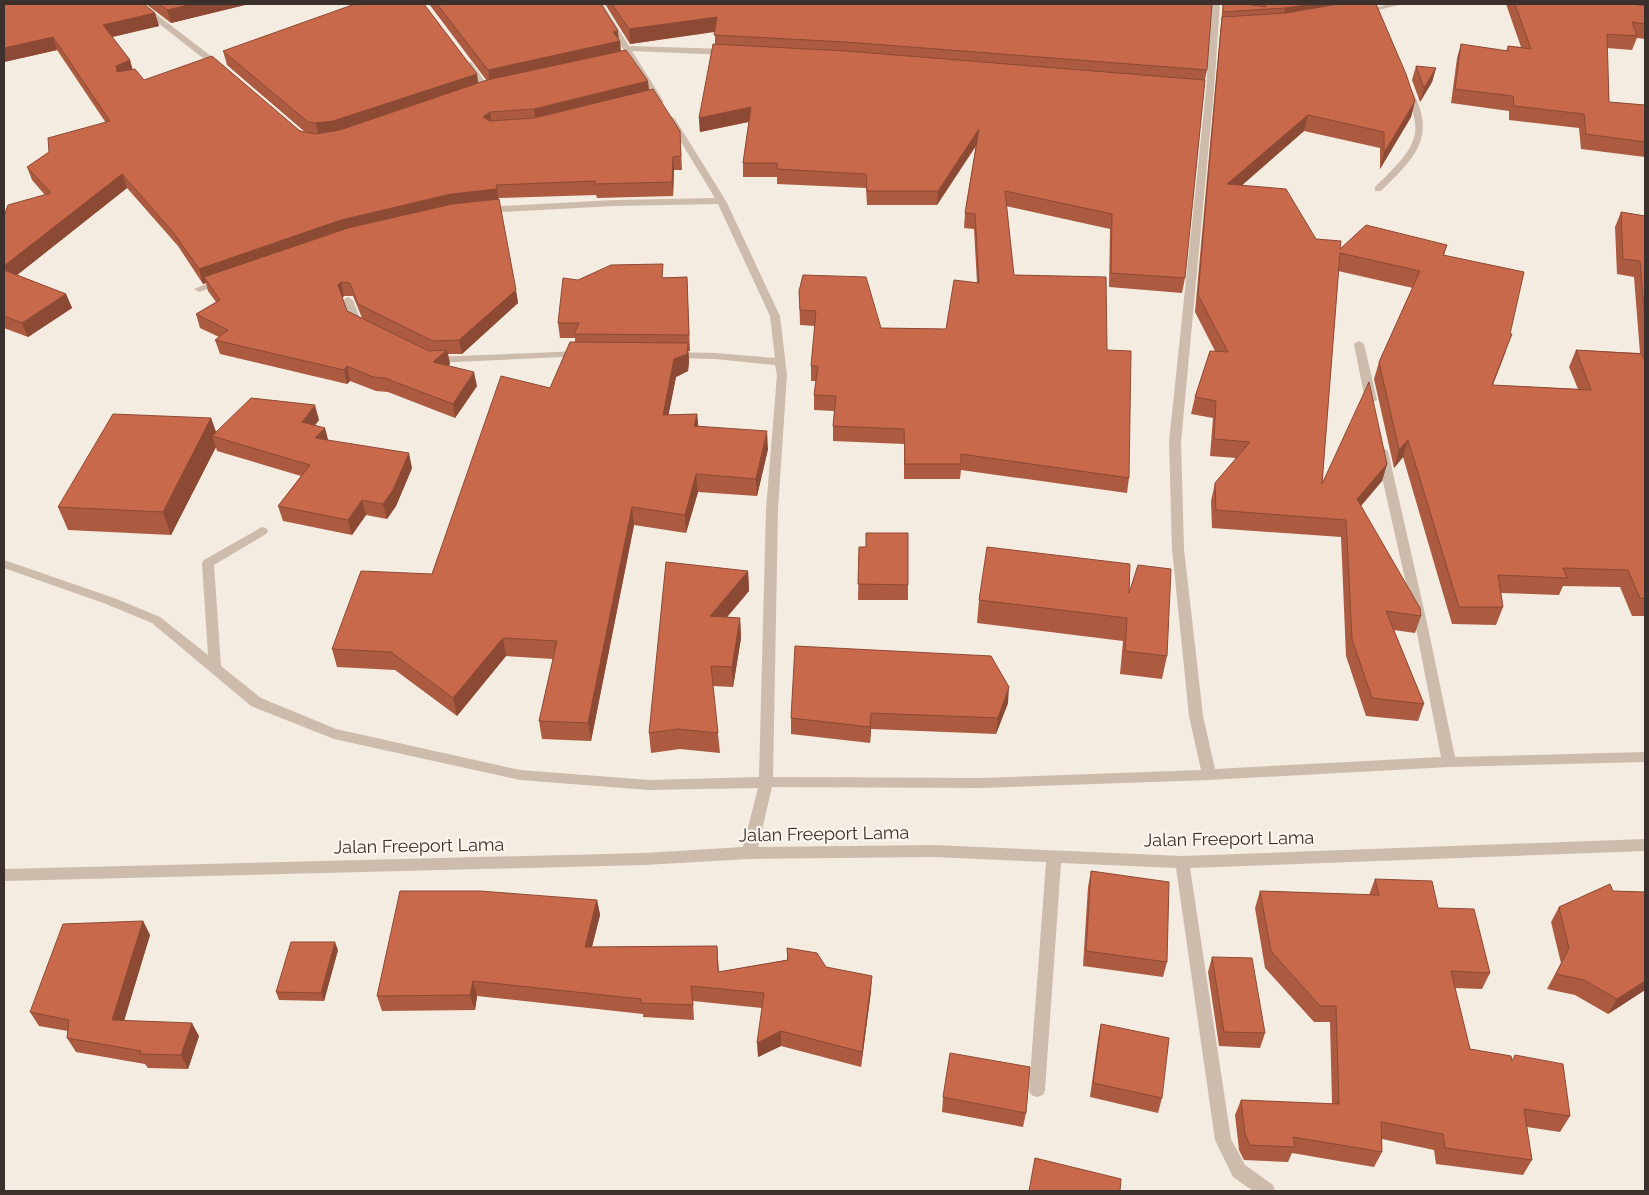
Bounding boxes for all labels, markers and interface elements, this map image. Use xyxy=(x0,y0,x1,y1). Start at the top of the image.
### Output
street label: Jalan Freeport Lama xyxy=(739,822,909,845)
street label: Jalan Freeport Lama xyxy=(1144,827,1314,850)
street label: Jalan Freeport Lama xyxy=(334,834,504,857)

